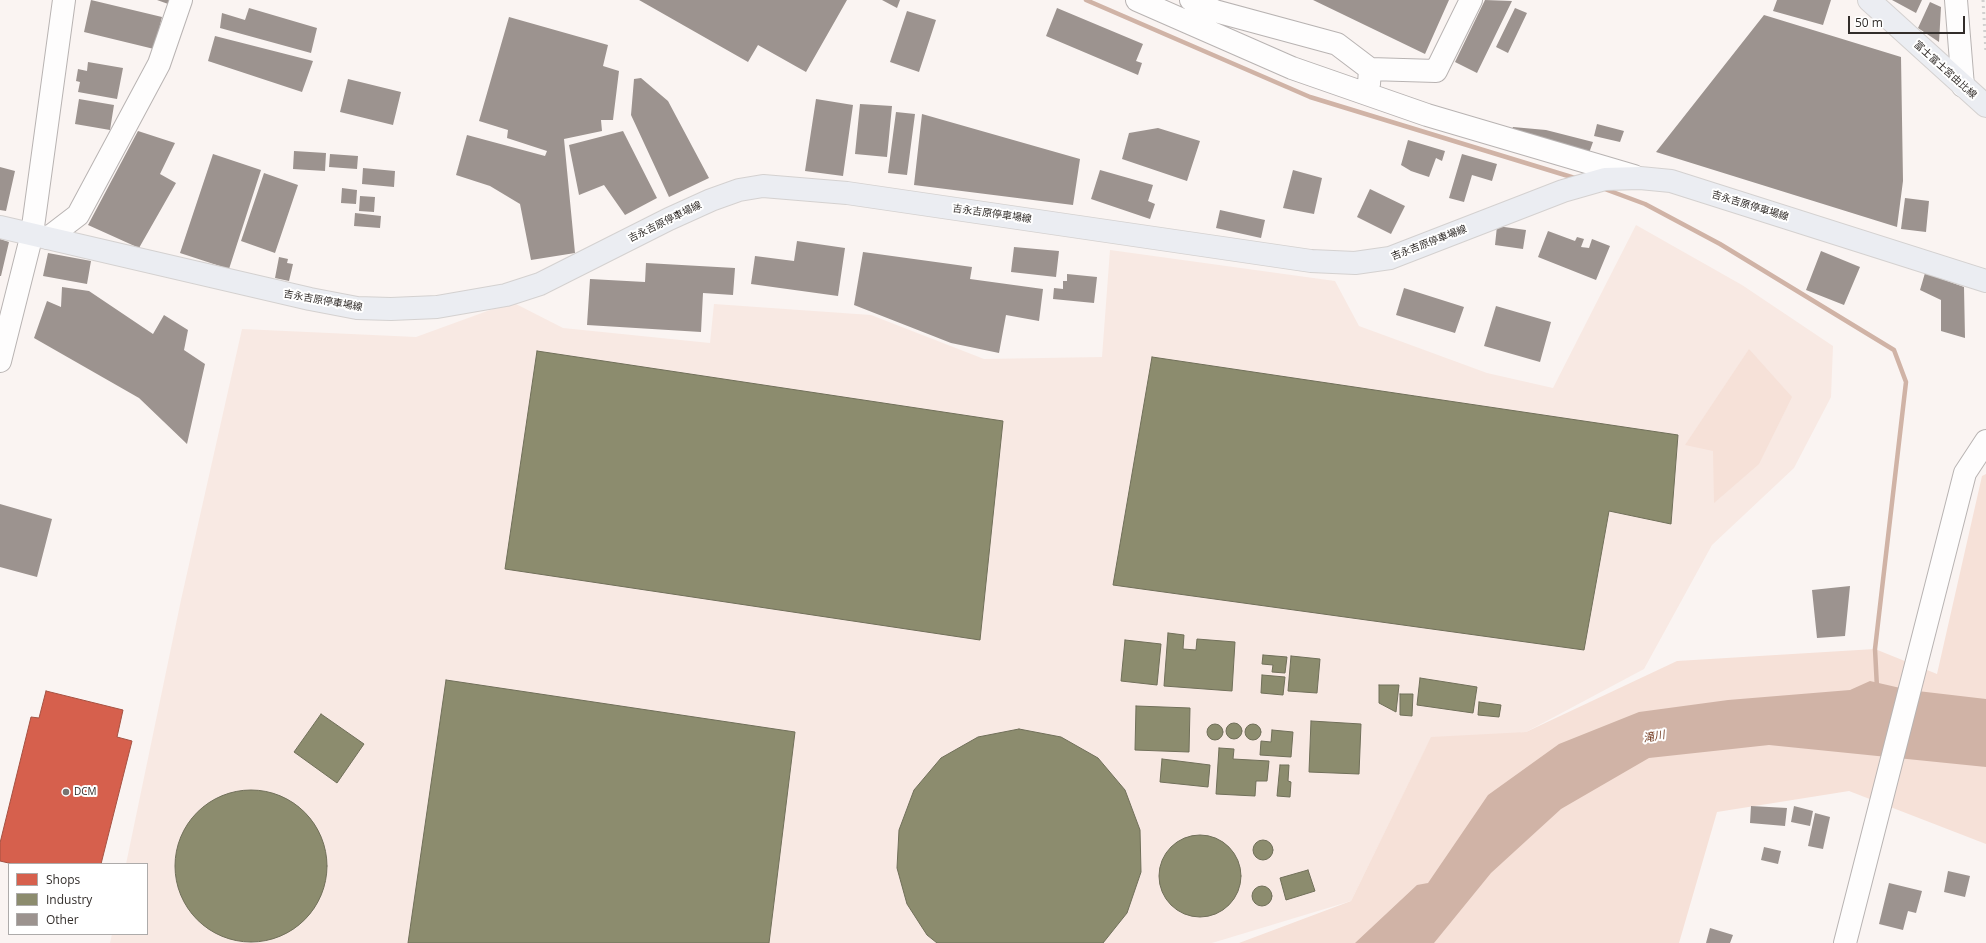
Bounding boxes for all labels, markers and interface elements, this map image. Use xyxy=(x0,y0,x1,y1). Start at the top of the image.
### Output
scale bar xyxy=(1850,8,1967,34)
text: 50 m xyxy=(1855,14,1883,31)
street label: 富士富士宮由比線 xyxy=(1911,39,1979,101)
street label: 吉永吉原停車場線 xyxy=(1710,189,1790,223)
street label: 吉永吉原停車場線 xyxy=(626,199,704,245)
street label: 吉永吉原停車場線 xyxy=(952,202,1032,226)
street label: 吉永吉原停車場線 xyxy=(1390,223,1468,263)
street label: 吉永吉原停車場線 xyxy=(283,288,363,314)
water label: 滝川 xyxy=(1642,729,1666,745)
place label: DCM xyxy=(74,786,97,798)
marker: DCM xyxy=(61,787,71,797)
legend xyxy=(8,863,148,935)
text: Shops xyxy=(46,871,80,888)
text: Industry xyxy=(46,891,92,908)
text: Other xyxy=(46,911,79,928)

